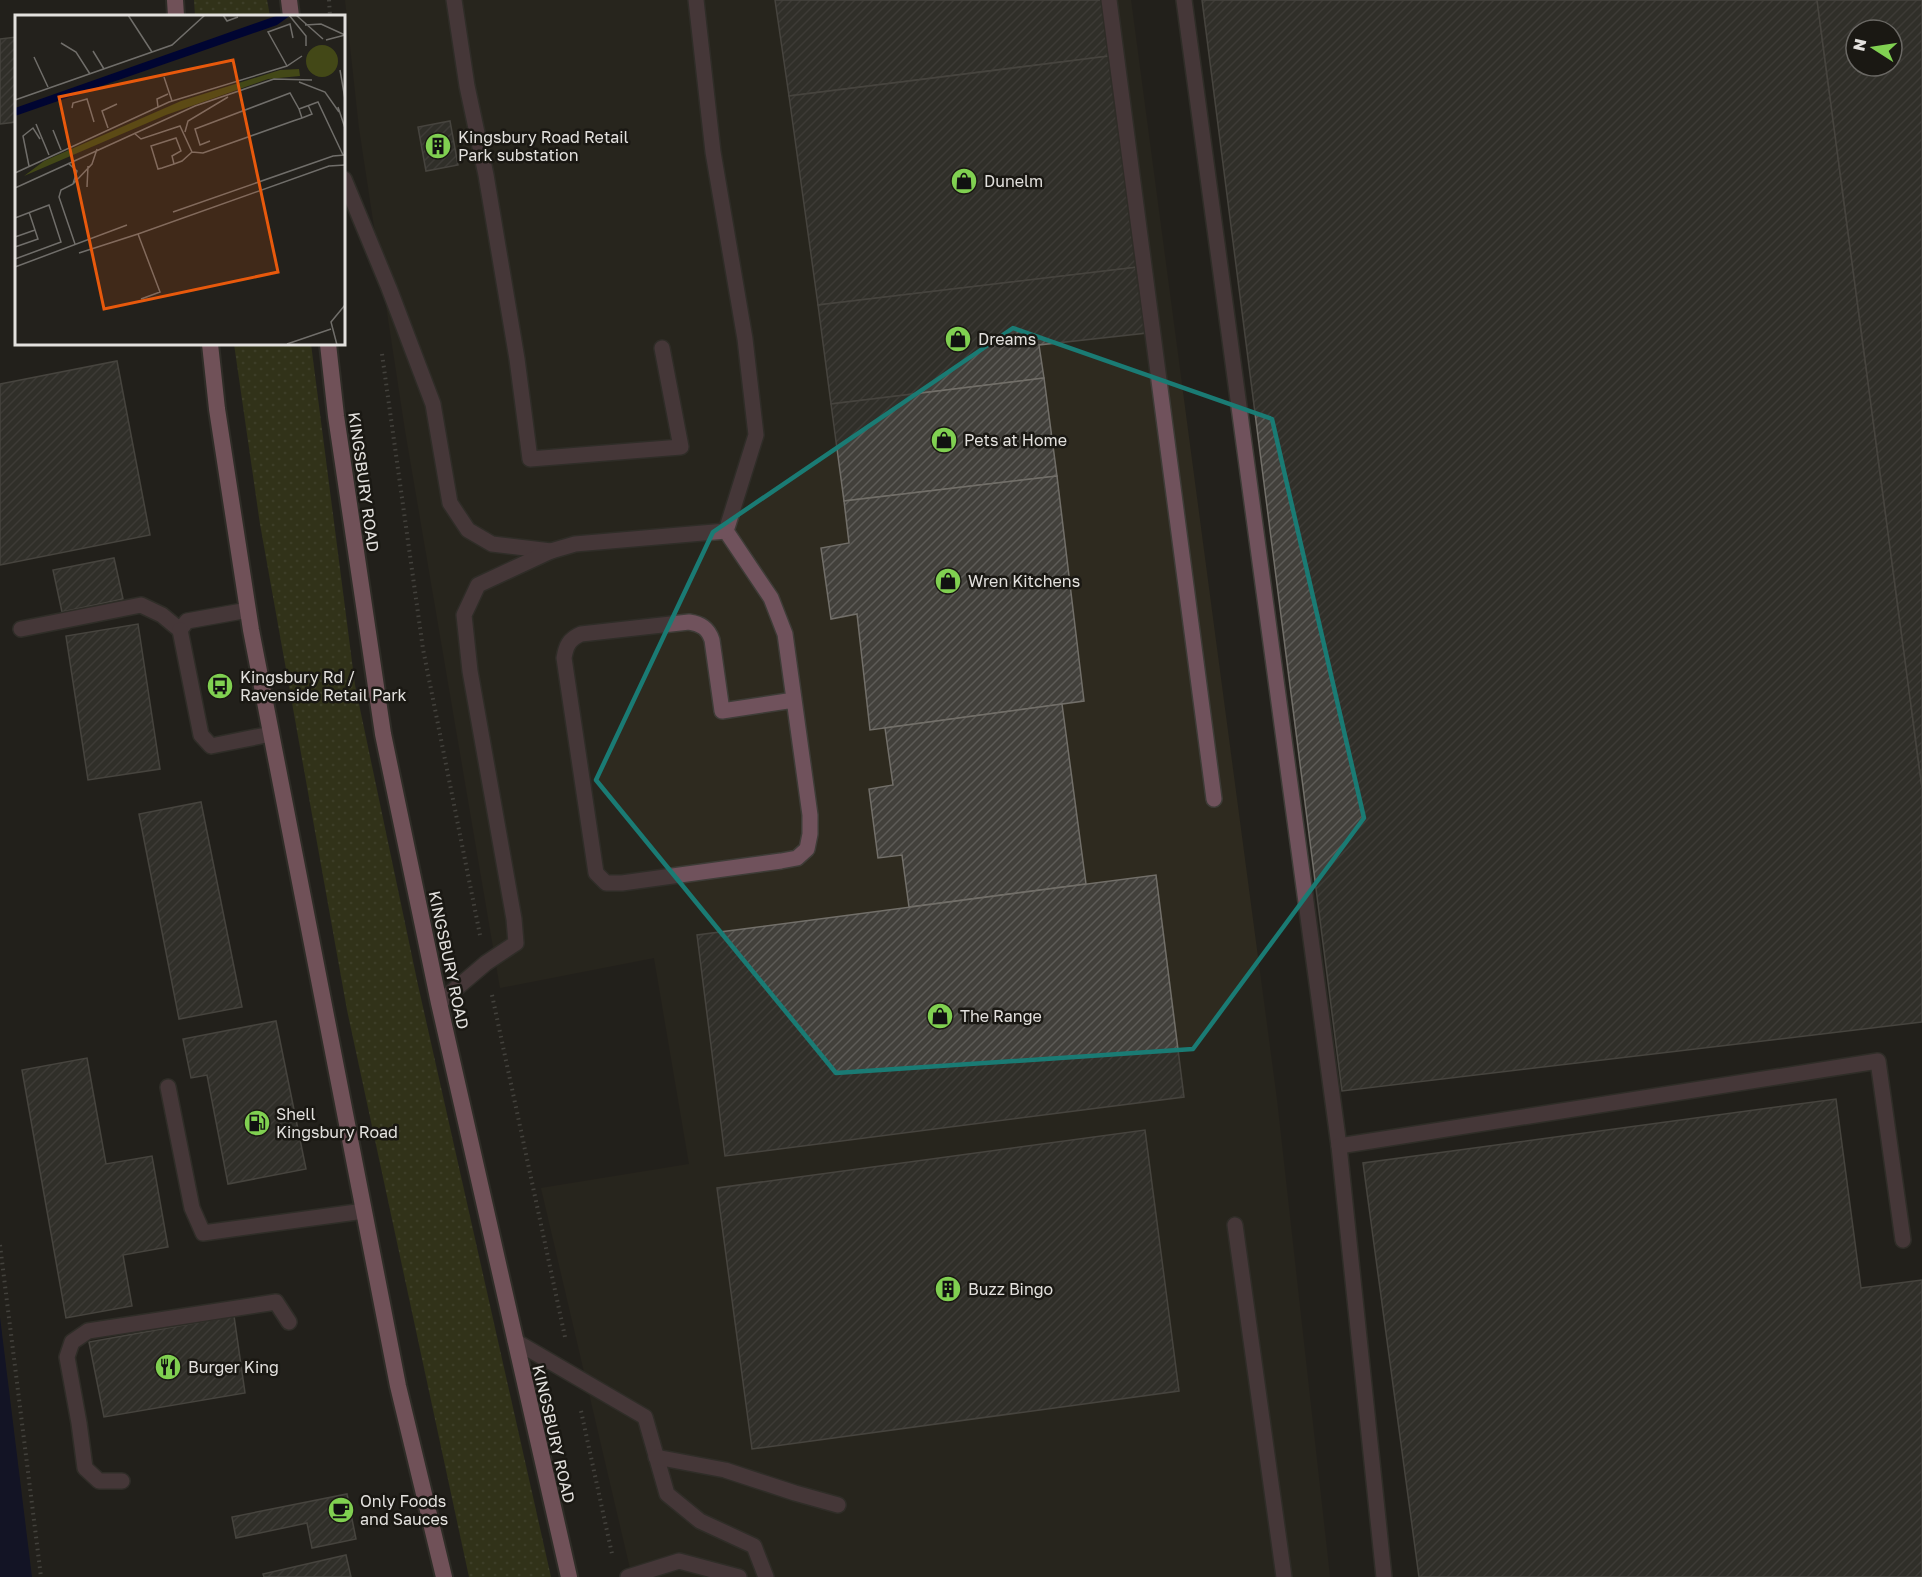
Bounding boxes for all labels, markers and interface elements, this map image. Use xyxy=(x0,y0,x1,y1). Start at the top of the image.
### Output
inset map xyxy=(15,15,345,345)
north arrow xyxy=(1844,18,1904,78)
text: N xyxy=(1848,37,1870,53)
place label: Kingsbury Road Retail Park substation xyxy=(458,127,629,165)
building icon: Kingsbury Road Retail Park substation xyxy=(423,131,453,161)
shop icon: Dunelm xyxy=(949,166,979,196)
place label: Dunelm xyxy=(984,171,1043,191)
shop icon: Dreams xyxy=(943,324,973,354)
place label: Dreams xyxy=(978,329,1036,349)
street label: KINGSBURY ROAD xyxy=(344,411,384,553)
shop icon: Pets at Home xyxy=(929,425,959,455)
place label: Pets at Home xyxy=(964,430,1067,450)
shop icon: Wren Kitchens xyxy=(933,566,963,596)
place label: Wren Kitchens xyxy=(968,571,1080,591)
place label: Kingsbury Rd / Ravenside Retail Park xyxy=(240,667,407,705)
bus stop icon: Kingsbury Rd / Ravenside Retail Park xyxy=(205,671,235,701)
street label: KINGSBURY ROAD xyxy=(425,889,473,1031)
shop icon: The Range xyxy=(925,1001,955,1031)
place label: The Range xyxy=(960,1006,1042,1026)
place label: Shell Kingsbury Road xyxy=(276,1104,398,1142)
fuel station icon: Shell Kingsbury Road xyxy=(242,1108,272,1138)
building icon: Buzz Bingo xyxy=(933,1274,963,1304)
place label: Buzz Bingo xyxy=(968,1279,1053,1299)
restaurant icon: Burger King xyxy=(153,1352,183,1382)
place label: Burger King xyxy=(188,1357,279,1377)
street label: KINGSBURY ROAD xyxy=(528,1363,580,1505)
place label: Only Foods and Sauces xyxy=(360,1491,448,1529)
cafe icon: Only Foods and Sauces xyxy=(326,1495,356,1525)

